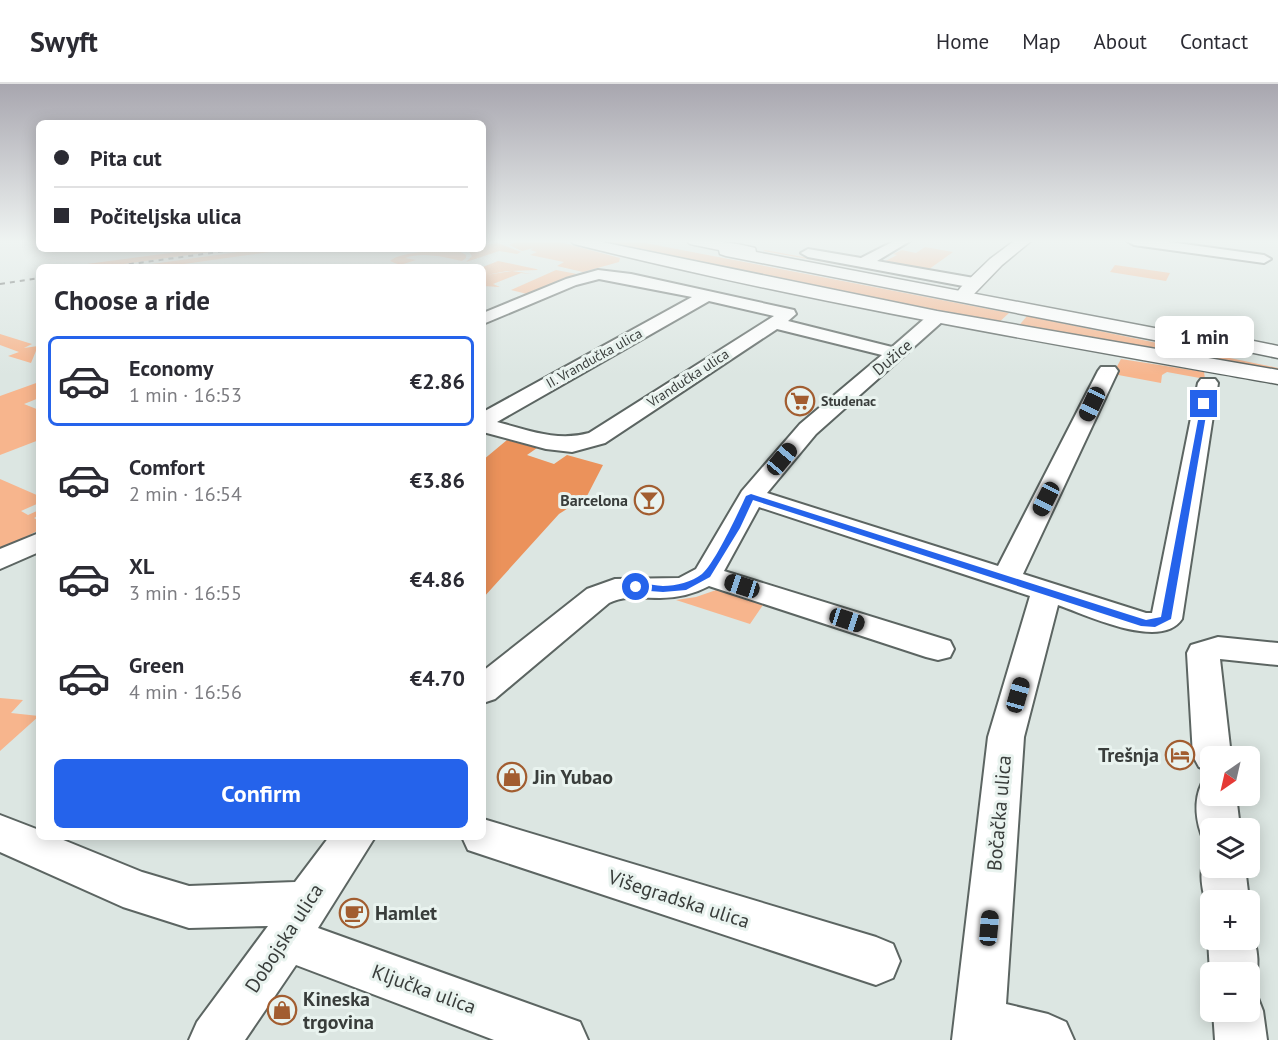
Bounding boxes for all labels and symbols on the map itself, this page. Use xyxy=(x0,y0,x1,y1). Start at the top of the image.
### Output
callout: 1 min xyxy=(1154,317,1254,359)
street label: II. Vrandučka ulica xyxy=(543,324,645,392)
street label: Dužice xyxy=(868,335,916,379)
street label: Vrandučka ulica xyxy=(643,345,732,412)
car xyxy=(1076,384,1108,424)
supermarket icon: Studenac xyxy=(784,385,816,417)
route end xyxy=(1190,390,1217,417)
place label: Studenac xyxy=(821,392,876,410)
car xyxy=(764,439,800,479)
car xyxy=(1030,479,1062,519)
bar icon: Barcelona xyxy=(633,484,665,516)
place label: Barcelona xyxy=(560,490,628,510)
car xyxy=(722,572,762,600)
route start xyxy=(622,573,649,600)
car xyxy=(827,606,867,634)
car xyxy=(1004,675,1032,715)
hotel icon: Trešnja xyxy=(1164,739,1196,771)
place label: Trešnja xyxy=(1098,742,1159,768)
north arrow xyxy=(1200,746,1260,806)
street label: Bočačka ulica xyxy=(981,754,1017,872)
shop icon: Jin Yubao xyxy=(496,761,528,793)
place label: Jin Yubao xyxy=(532,764,613,790)
street label: Višegradska ulica xyxy=(604,864,753,934)
street label: Dobojska ulica xyxy=(239,879,329,997)
cafe icon: Hamlet xyxy=(338,897,370,929)
place label: Hamlet xyxy=(375,900,437,926)
car xyxy=(978,909,1000,947)
street label: Ključka ulica xyxy=(368,958,480,1020)
place label: Kineska trgovina xyxy=(303,986,374,1035)
shop icon: Kineska trgovina xyxy=(266,994,298,1026)

